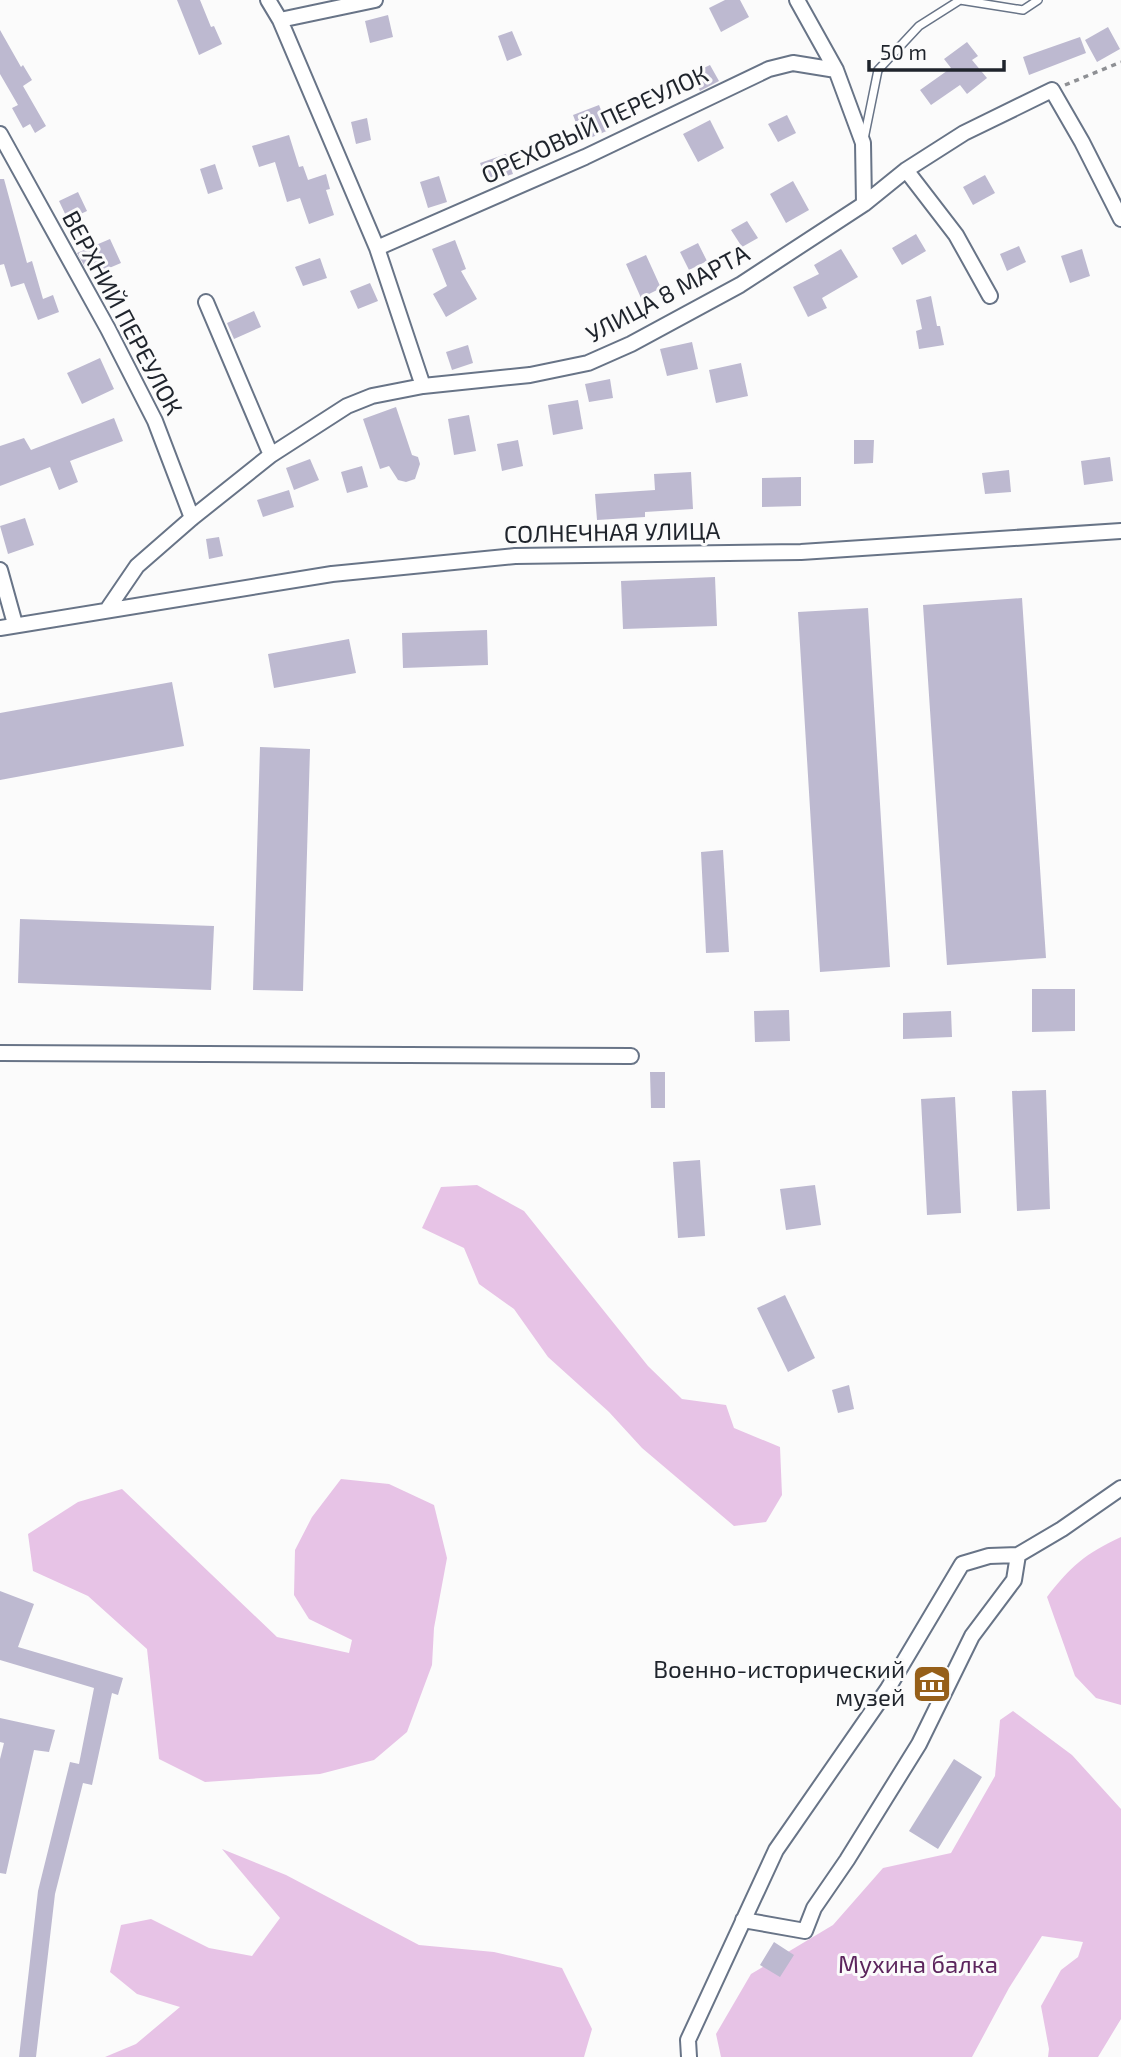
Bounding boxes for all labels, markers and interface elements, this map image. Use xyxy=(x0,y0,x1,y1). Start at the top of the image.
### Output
scale bar xyxy=(869,28,1004,72)
text: 50 m xyxy=(880,39,927,64)
street label: ОРЕХОВЫЙ ПЕРЕУЛОК xyxy=(476,58,712,189)
street label: ВЕРХНИЙ ПЕРЕУЛОК xyxy=(57,205,189,419)
street label: УЛИЦА 8 МАРТА xyxy=(581,237,754,348)
street label: СОЛНЕЧНАЯ УЛИЦА xyxy=(503,515,721,548)
place label: Военно-исторический музей xyxy=(653,1654,905,1712)
museum icon: Военно-исторический музей xyxy=(911,1663,953,1705)
park label: Мухина балка xyxy=(838,1949,998,1979)

